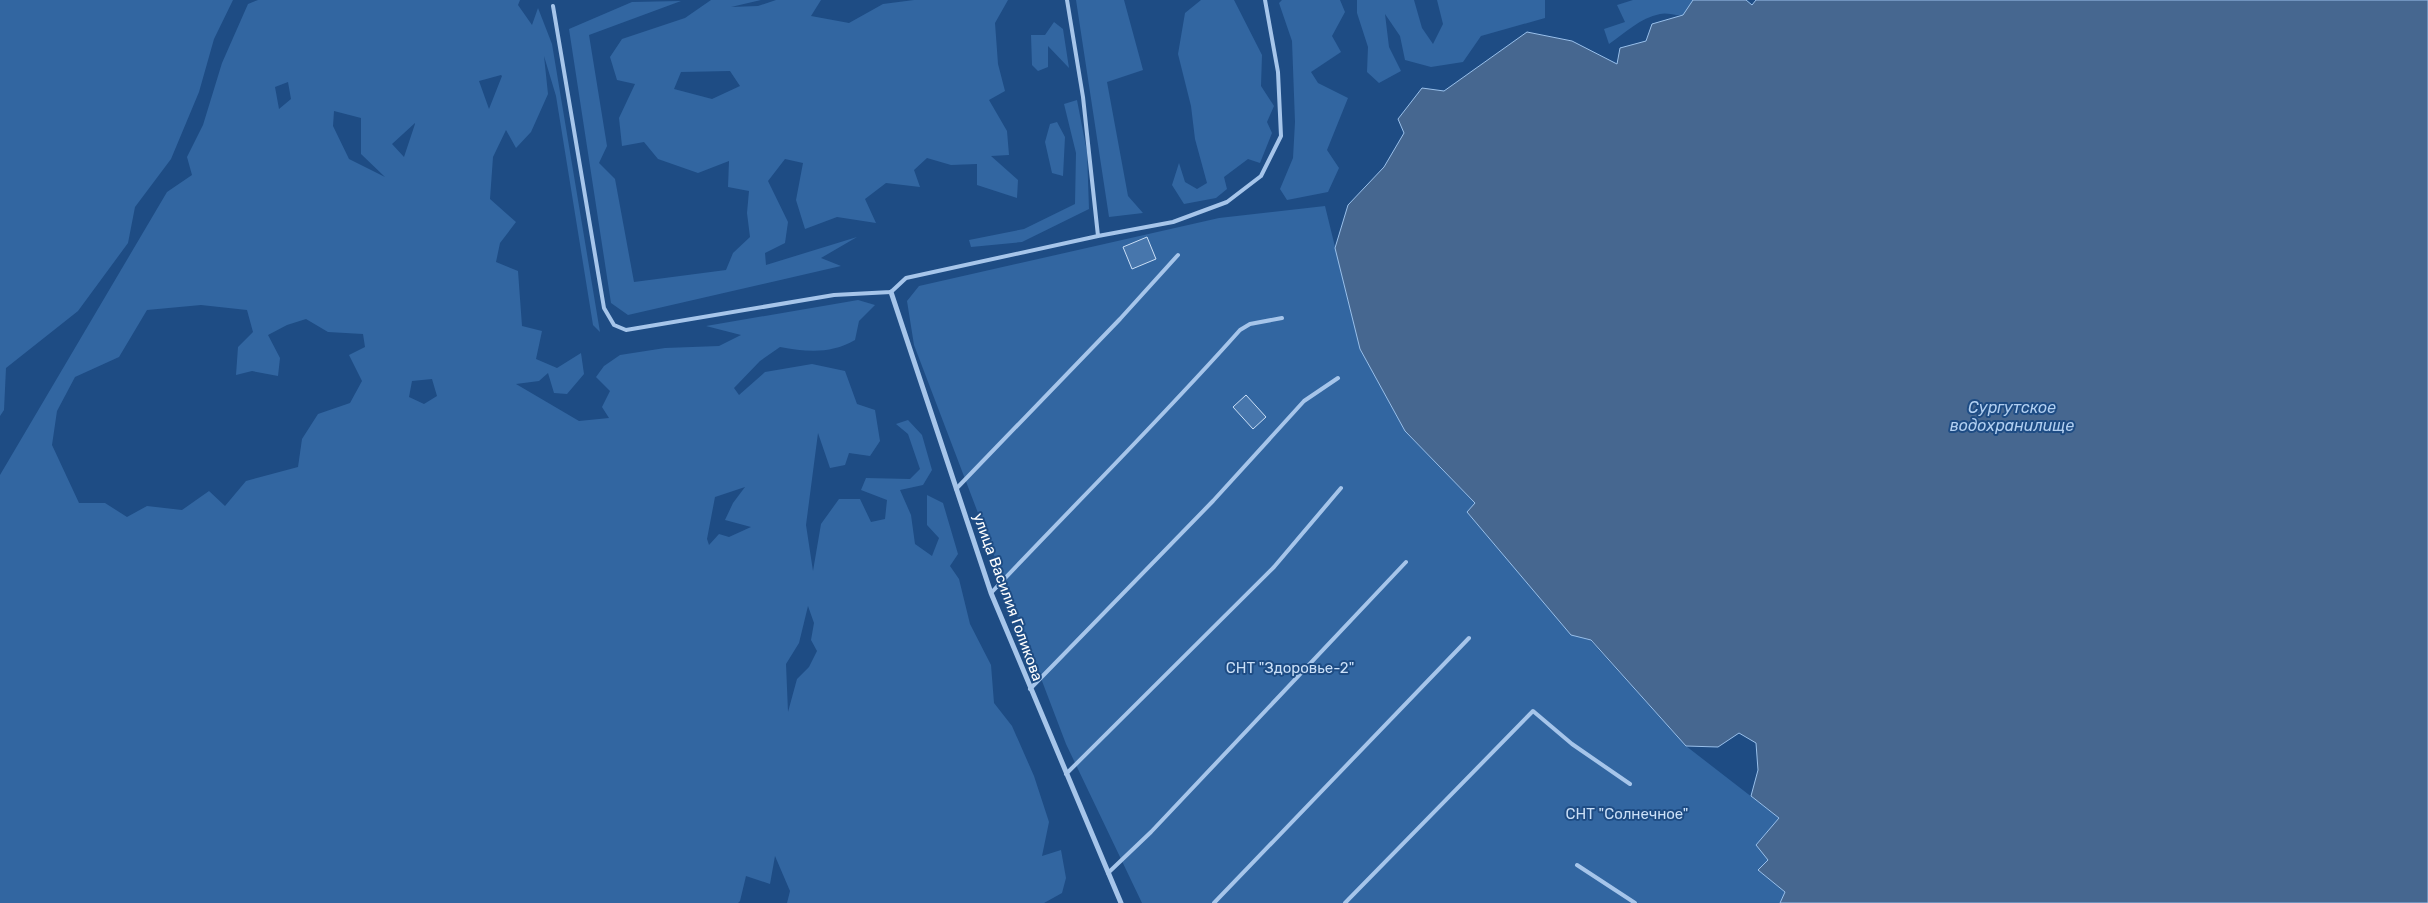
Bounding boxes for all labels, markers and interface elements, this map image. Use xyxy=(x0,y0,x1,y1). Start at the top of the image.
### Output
water label: Сургутское водохранилище xyxy=(1950,398,2074,435)
street label: улица Василия Голикова xyxy=(969,511,1047,683)
park label: СНТ "Здоровье-2" xyxy=(1226,659,1354,677)
park label: СНТ "Солнечное" xyxy=(1566,805,1688,823)

